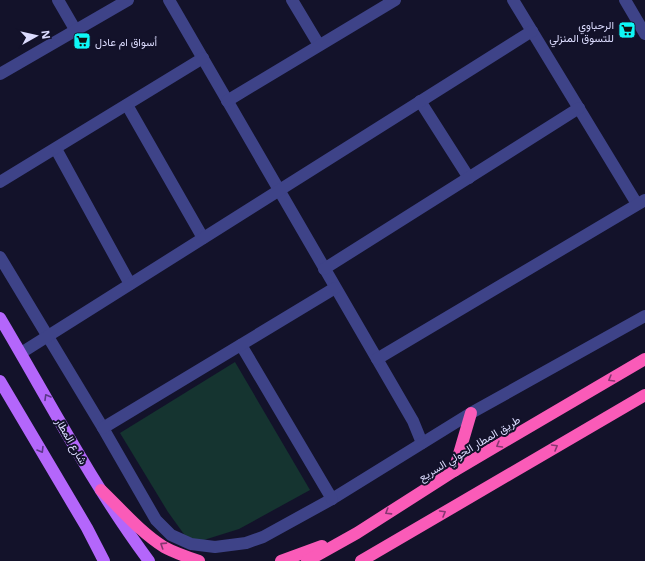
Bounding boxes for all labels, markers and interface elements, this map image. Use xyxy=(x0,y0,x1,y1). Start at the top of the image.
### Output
north arrow xyxy=(16,16,56,56)
place label: الرحباوي للتسوق المنزلي xyxy=(549,17,614,48)
supermarket icon: الرحباوي للتسوق المنزلي xyxy=(617,20,637,40)
text: N xyxy=(38,29,54,40)
supermarket icon: أسواق ام عادل xyxy=(72,31,92,51)
place label: أسواق ام عادل xyxy=(95,34,157,50)
one-way arrow xyxy=(608,374,615,381)
one-way arrow xyxy=(44,394,51,402)
street label: طريق المطار الحولي السريع xyxy=(415,412,524,487)
street label: شارع المطار xyxy=(51,414,91,468)
one-way arrow xyxy=(496,440,503,447)
one-way arrow xyxy=(551,445,558,452)
one-way arrow xyxy=(37,446,44,453)
one-way arrow xyxy=(385,508,392,515)
one-way arrow xyxy=(439,510,446,518)
one-way arrow xyxy=(160,543,167,550)

